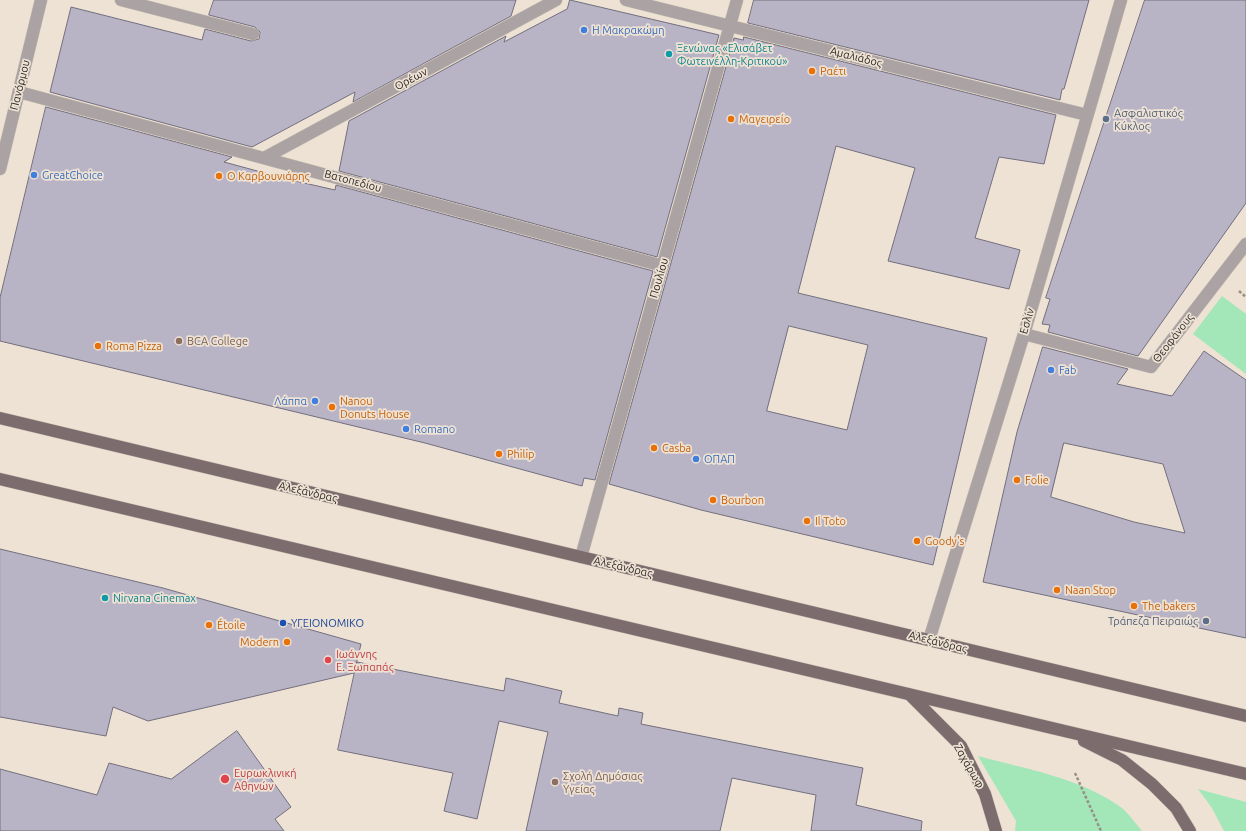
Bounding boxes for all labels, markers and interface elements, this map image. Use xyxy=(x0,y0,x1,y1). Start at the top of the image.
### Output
place label: Η Μακρακώμη xyxy=(592,23,664,37)
marker: Η Μακρακώμη xyxy=(579,25,589,35)
place label: Ξενώνας «Ελισάβετ Φωτεινέλλη-Κριτικού» xyxy=(677,41,787,67)
street label: Αμαλιάδος xyxy=(829,44,883,70)
marker: Ξενώνας «Ελισάβετ Φωτεινέλλη-Κριτικού» xyxy=(664,49,674,59)
street label: Πανόρμου xyxy=(7,58,33,112)
place label: Ραέτι xyxy=(820,64,846,78)
street label: Ορέων xyxy=(392,65,430,93)
marker: Ραέτι xyxy=(807,66,817,76)
place label: Ασφαλιστικός Κύκλος xyxy=(1114,106,1183,132)
place label: Μαγειρείο xyxy=(739,112,790,126)
marker: Μαγειρείο xyxy=(726,114,736,124)
marker: Ασφαλιστικός Κύκλος xyxy=(1101,114,1111,124)
street label: Βατοπεδίου xyxy=(323,167,383,195)
place label: GreatChoice xyxy=(42,168,103,182)
place label: Ο Καρβουνιάρης xyxy=(227,169,310,183)
marker: GreatChoice xyxy=(29,170,39,180)
marker: Ο Καρβουνιάρης xyxy=(214,171,224,181)
street label: Πουλίου xyxy=(647,256,671,300)
street label: Εσλίν xyxy=(1017,307,1037,335)
street label: Θεοφάνους xyxy=(1150,311,1196,365)
place label: BCA College xyxy=(187,334,248,348)
marker: BCA College xyxy=(174,336,184,346)
place label: Roma Pizza xyxy=(106,339,162,353)
marker: Roma Pizza xyxy=(93,341,103,351)
place label: Fab xyxy=(1059,363,1076,377)
marker: Fab xyxy=(1046,365,1056,375)
place label: Λάππα xyxy=(274,394,307,408)
place label: Nanou Donuts House xyxy=(340,394,410,420)
marker: Λάππα xyxy=(310,396,320,406)
marker: Nanou Donuts House xyxy=(327,402,337,412)
place label: Romano xyxy=(414,422,455,436)
marker: Romano xyxy=(401,424,411,434)
place label: Casba xyxy=(662,441,691,455)
marker: Casba xyxy=(649,443,659,453)
place label: Philip xyxy=(507,447,535,461)
marker: Philip xyxy=(494,449,504,459)
place label: ΟΠΑΠ xyxy=(704,452,735,466)
marker: ΟΠΑΠ xyxy=(691,454,701,464)
place label: Folie xyxy=(1025,473,1049,487)
marker: Folie xyxy=(1012,475,1022,485)
street label: Αλεξάνδρας xyxy=(277,479,339,505)
place label: Bourbon xyxy=(721,493,764,507)
marker: Bourbon xyxy=(708,495,718,505)
place label: Il Toto xyxy=(815,514,846,528)
marker: Il Toto xyxy=(802,516,812,526)
place label: Goody's xyxy=(925,534,964,548)
marker: Goody's xyxy=(912,536,922,546)
street label: Αλεξάνδρας xyxy=(592,554,654,580)
place label: Naan Stop xyxy=(1065,583,1116,597)
marker: Naan Stop xyxy=(1052,585,1062,595)
place label: Nirvana Cinemax xyxy=(113,591,196,605)
marker: Nirvana Cinemax xyxy=(100,593,110,603)
place label: The bakers xyxy=(1142,599,1195,613)
marker: The bakers xyxy=(1129,601,1139,611)
place label: Τράπεζα Πειραιώς xyxy=(1108,614,1198,628)
place label: ΥΓΕΙΟΝΟΜΙΚΟ xyxy=(291,616,364,630)
marker: Τράπεζα Πειραιώς xyxy=(1201,616,1211,626)
place label: Étoile xyxy=(217,618,246,632)
marker: ΥΓΕΙΟΝΟΜΙΚΟ xyxy=(278,618,288,628)
marker: Étoile xyxy=(204,620,214,630)
street label: Αλεξάνδρας xyxy=(907,628,969,656)
place label: Modern xyxy=(240,635,279,649)
marker: Modern xyxy=(282,637,292,647)
place label: Ιωάννης Ε. Ξωπαπάς xyxy=(336,647,394,673)
marker: Ιωάννης Ε. Ξωπαπάς xyxy=(323,655,333,665)
street label: Ζαχάρωφ xyxy=(951,742,987,790)
place label: Ευρωκλινική Αθηνών xyxy=(234,766,296,792)
place label: Σχολή Δημόσιας Υγείας xyxy=(563,769,642,795)
marker: Ευρωκλινική Αθηνών xyxy=(219,773,231,785)
marker: Σχολή Δημόσιας Υγείας xyxy=(550,777,560,787)

